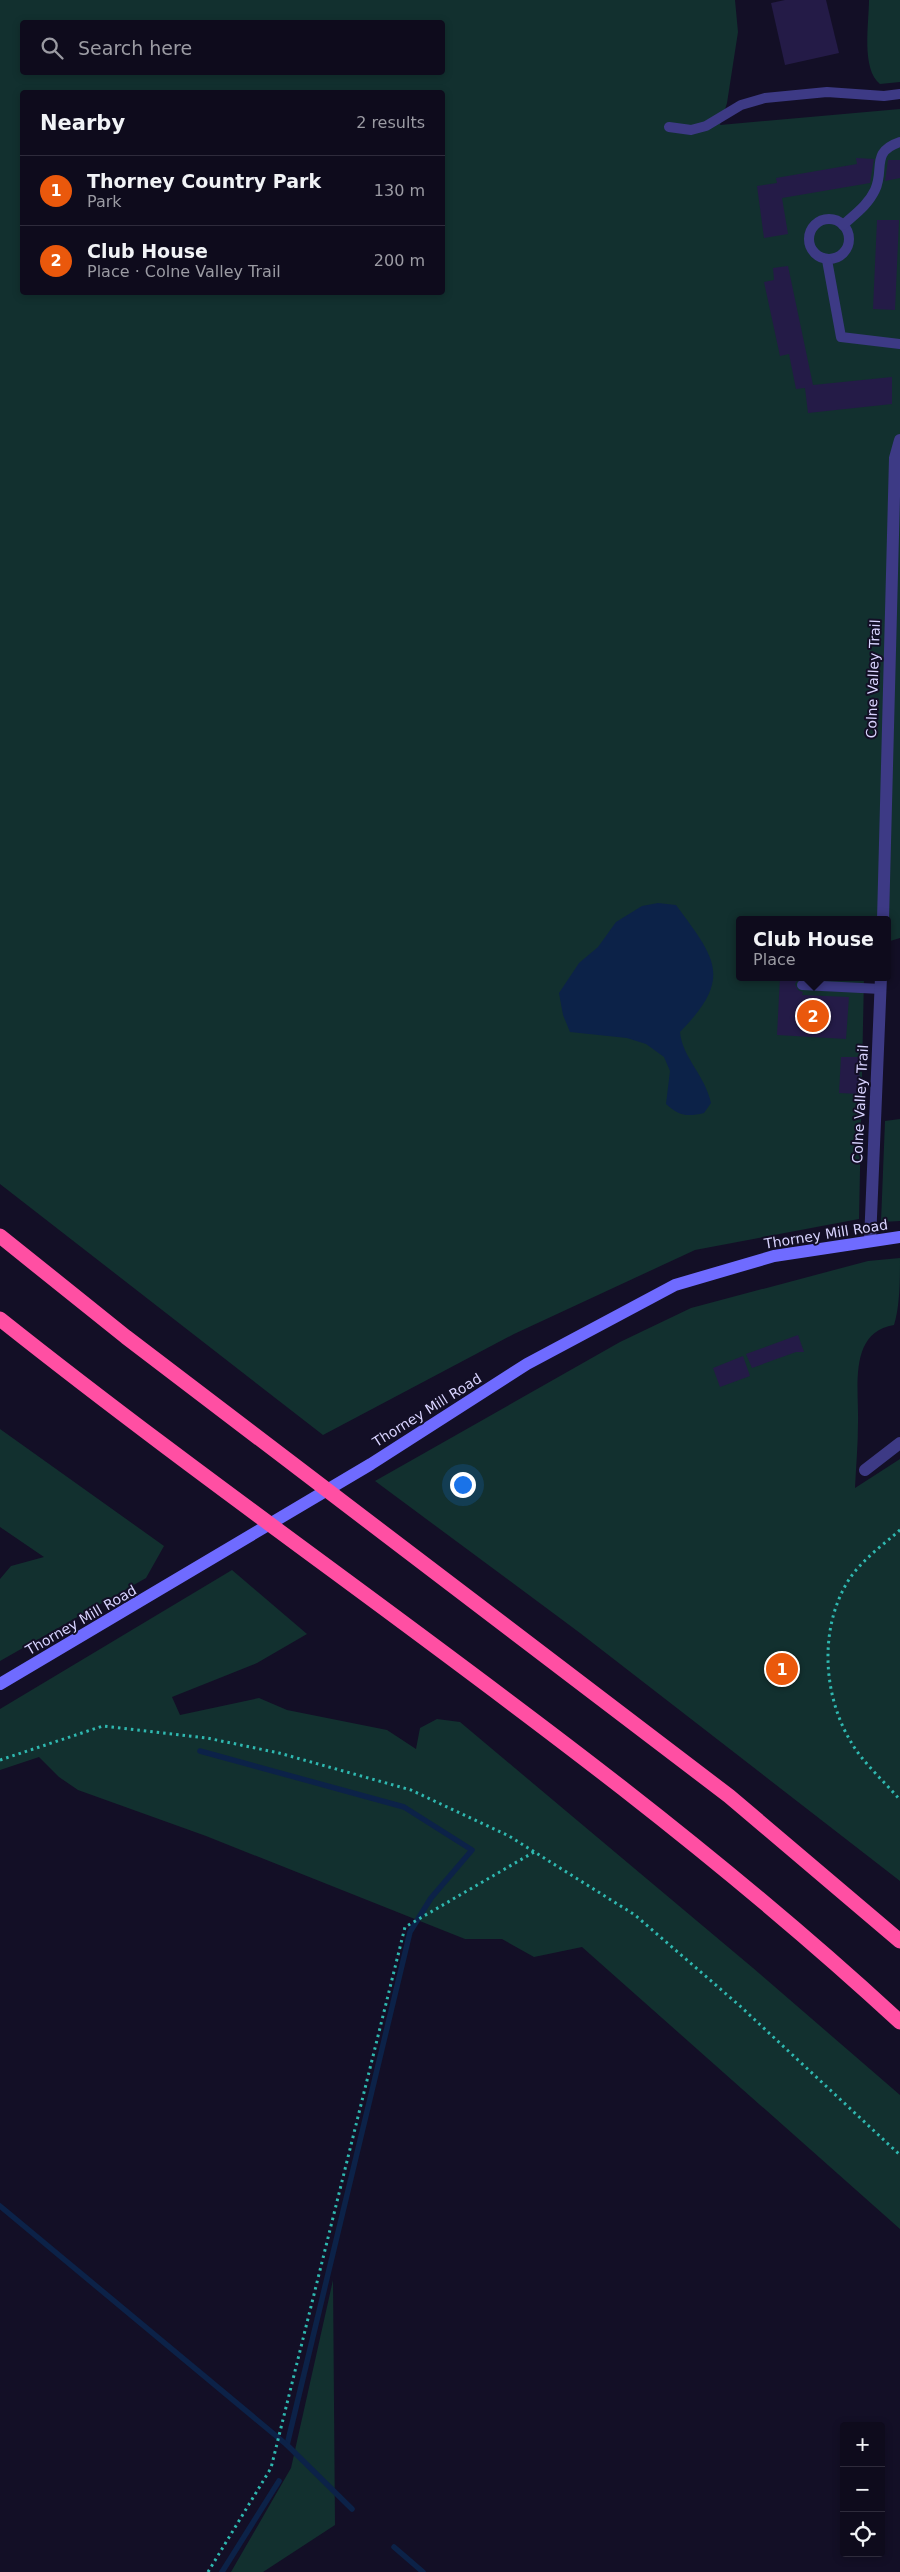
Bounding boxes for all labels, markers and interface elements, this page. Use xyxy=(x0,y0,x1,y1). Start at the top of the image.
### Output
search box xyxy=(20,20,445,75)
icon: search xyxy=(38,34,66,62)
text: Search here xyxy=(78,37,192,59)
text: Nearby xyxy=(40,111,125,135)
text: 2 results xyxy=(356,113,425,132)
text: Thorney Country Park xyxy=(87,170,321,192)
text: 1 xyxy=(50,181,62,200)
text: 130 m xyxy=(374,181,425,200)
text: Park xyxy=(87,192,122,211)
text: Club House xyxy=(87,240,208,262)
text: 2 xyxy=(50,251,62,270)
text: 200 m xyxy=(374,251,425,270)
text: Place · Colne Valley Trail xyxy=(87,262,281,281)
street label: Colne Valley Trail xyxy=(863,619,883,739)
popup xyxy=(736,916,891,981)
text: Club House xyxy=(753,928,874,950)
text: Place xyxy=(753,950,796,969)
pin: 2 xyxy=(797,997,829,1035)
street label: Colne Valley Trail xyxy=(849,1044,871,1164)
street label: Thorney Mill Road xyxy=(762,1216,889,1252)
street label: Thorney Mill Road xyxy=(369,1370,484,1450)
your location xyxy=(450,1472,476,1498)
street label: Thorney Mill Road xyxy=(22,1582,139,1659)
pin: 1 xyxy=(766,1650,798,1688)
map controls xyxy=(840,2422,885,2557)
button: + xyxy=(840,2422,885,2467)
button: − xyxy=(840,2467,885,2512)
button: locate xyxy=(840,2512,885,2557)

